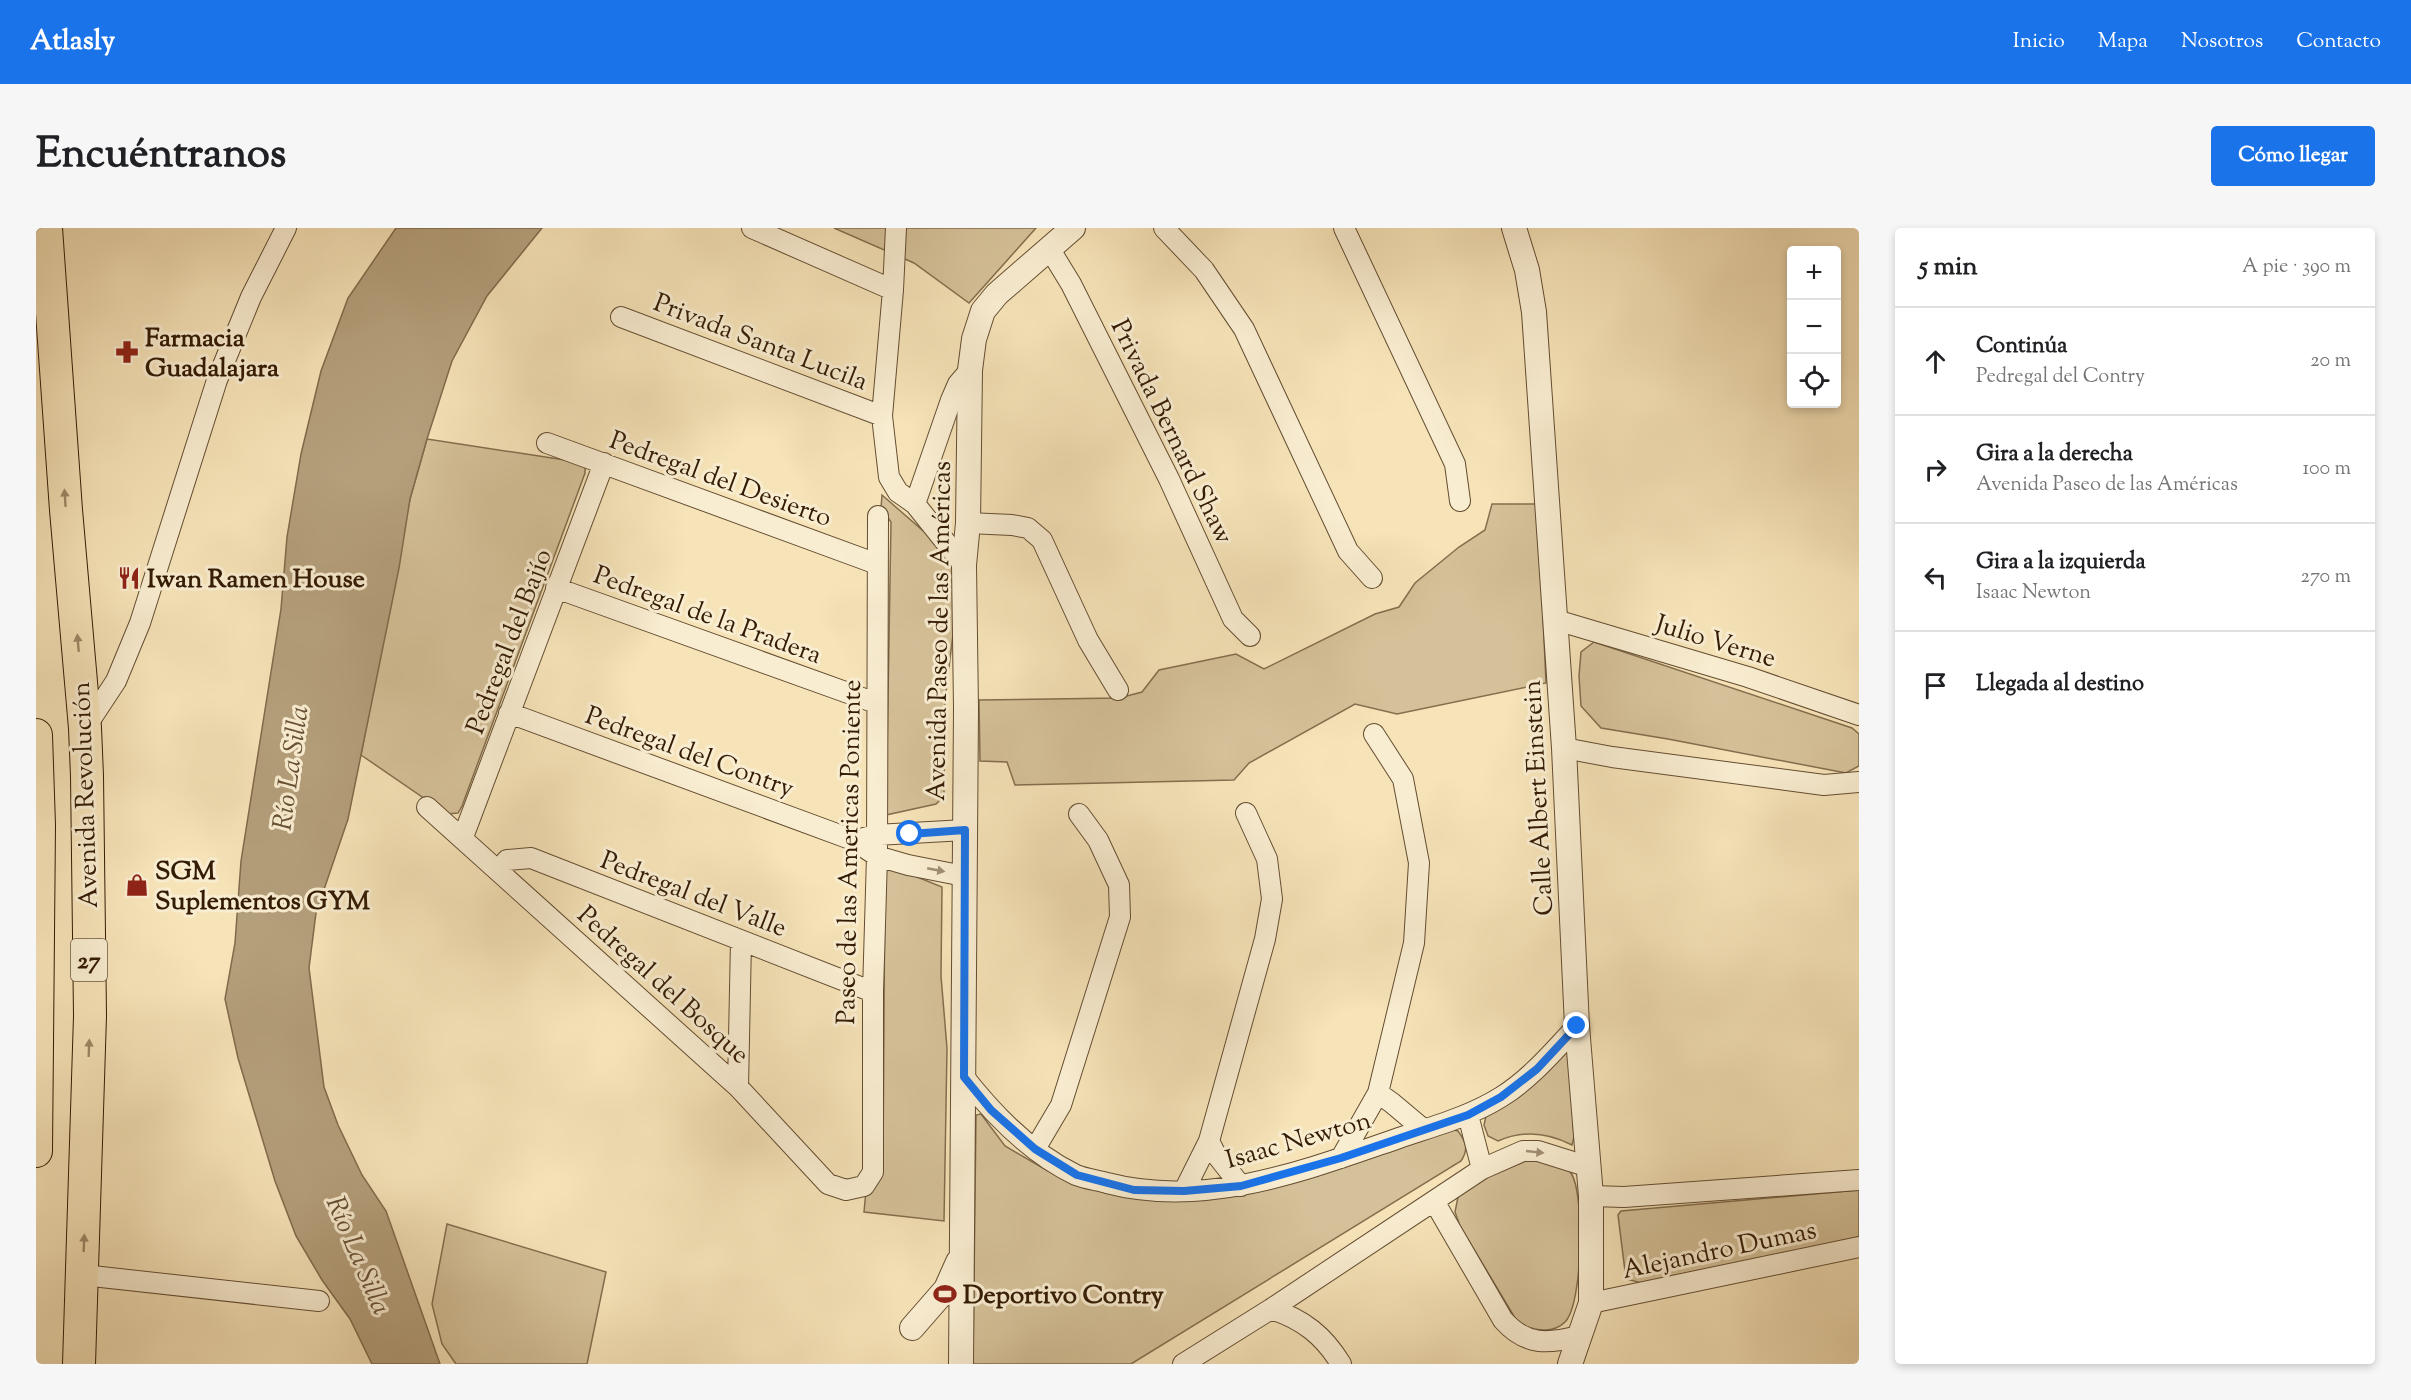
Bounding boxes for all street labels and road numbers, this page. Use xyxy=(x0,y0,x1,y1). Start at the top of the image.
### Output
street label: Privada Santa Lucila xyxy=(648,285,873,401)
street label: Privada Bernard Shaw xyxy=(1100,314,1241,551)
street label: Pedregal del Desierto xyxy=(604,423,836,538)
street label: Avenida Paseo de las Américas xyxy=(919,461,962,802)
street label: Pedregal del Bajío xyxy=(458,544,563,740)
street label: Pedregal de la Pradera xyxy=(588,558,826,675)
street label: Julio Verne xyxy=(1649,606,1780,678)
street label: Paseo de las Americas Poniente xyxy=(829,679,872,1025)
street label: Calle Albert Einstein xyxy=(1515,679,1564,917)
street label: Avenida Revolución xyxy=(64,681,109,909)
street label: Pedregal del Contry xyxy=(580,698,799,808)
street label: Pedregal del Valle xyxy=(595,843,791,948)
street label: Pedregal del Bosque xyxy=(568,898,757,1073)
road number: 27 xyxy=(71,939,107,981)
street label: Isaac Newton xyxy=(1222,1103,1376,1180)
street label: Alejandro Dumas xyxy=(1619,1213,1820,1290)

